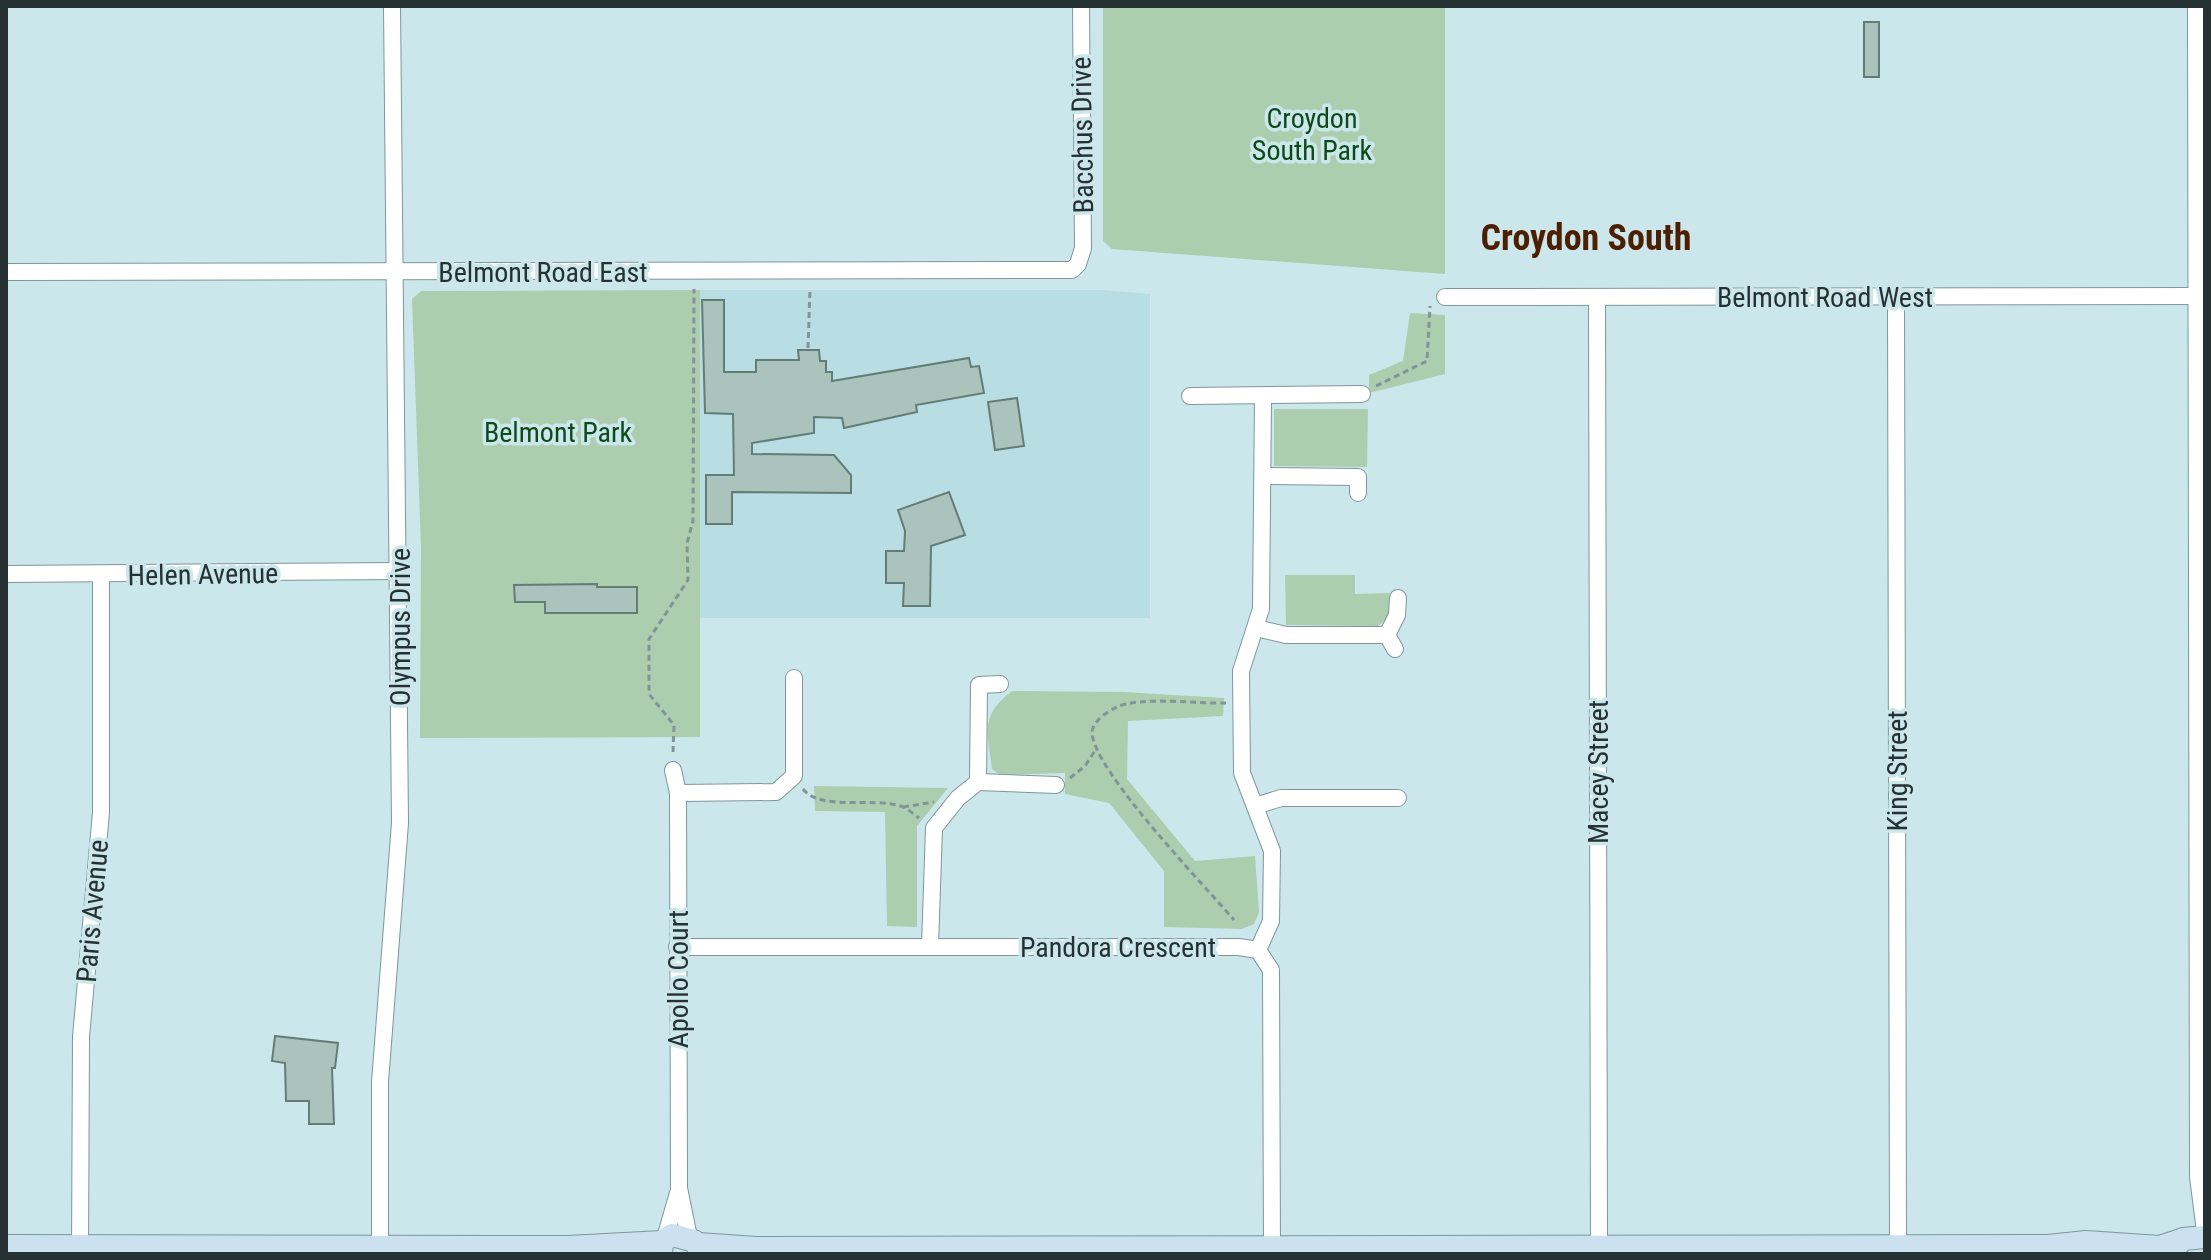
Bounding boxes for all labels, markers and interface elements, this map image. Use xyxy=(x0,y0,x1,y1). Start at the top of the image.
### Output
street label: Bacchus Drive xyxy=(1065,56,1100,214)
park label: Croydon South Park xyxy=(1252,102,1373,167)
district label: Croydon South xyxy=(1481,217,1691,259)
street label: Belmont Road East xyxy=(438,256,648,289)
street label: Belmont Road West xyxy=(1717,281,1933,314)
park label: Belmont Park xyxy=(484,416,632,449)
street label: Olympus Drive xyxy=(384,548,417,706)
street label: Helen Avenue xyxy=(127,557,279,592)
street label: Macey Street xyxy=(1582,700,1615,844)
street label: King Street xyxy=(1881,710,1914,832)
street label: Paris Avenue xyxy=(70,838,115,984)
street label: Apollo Court xyxy=(662,910,695,1048)
street label: Pandora Crescent xyxy=(1020,931,1216,964)

